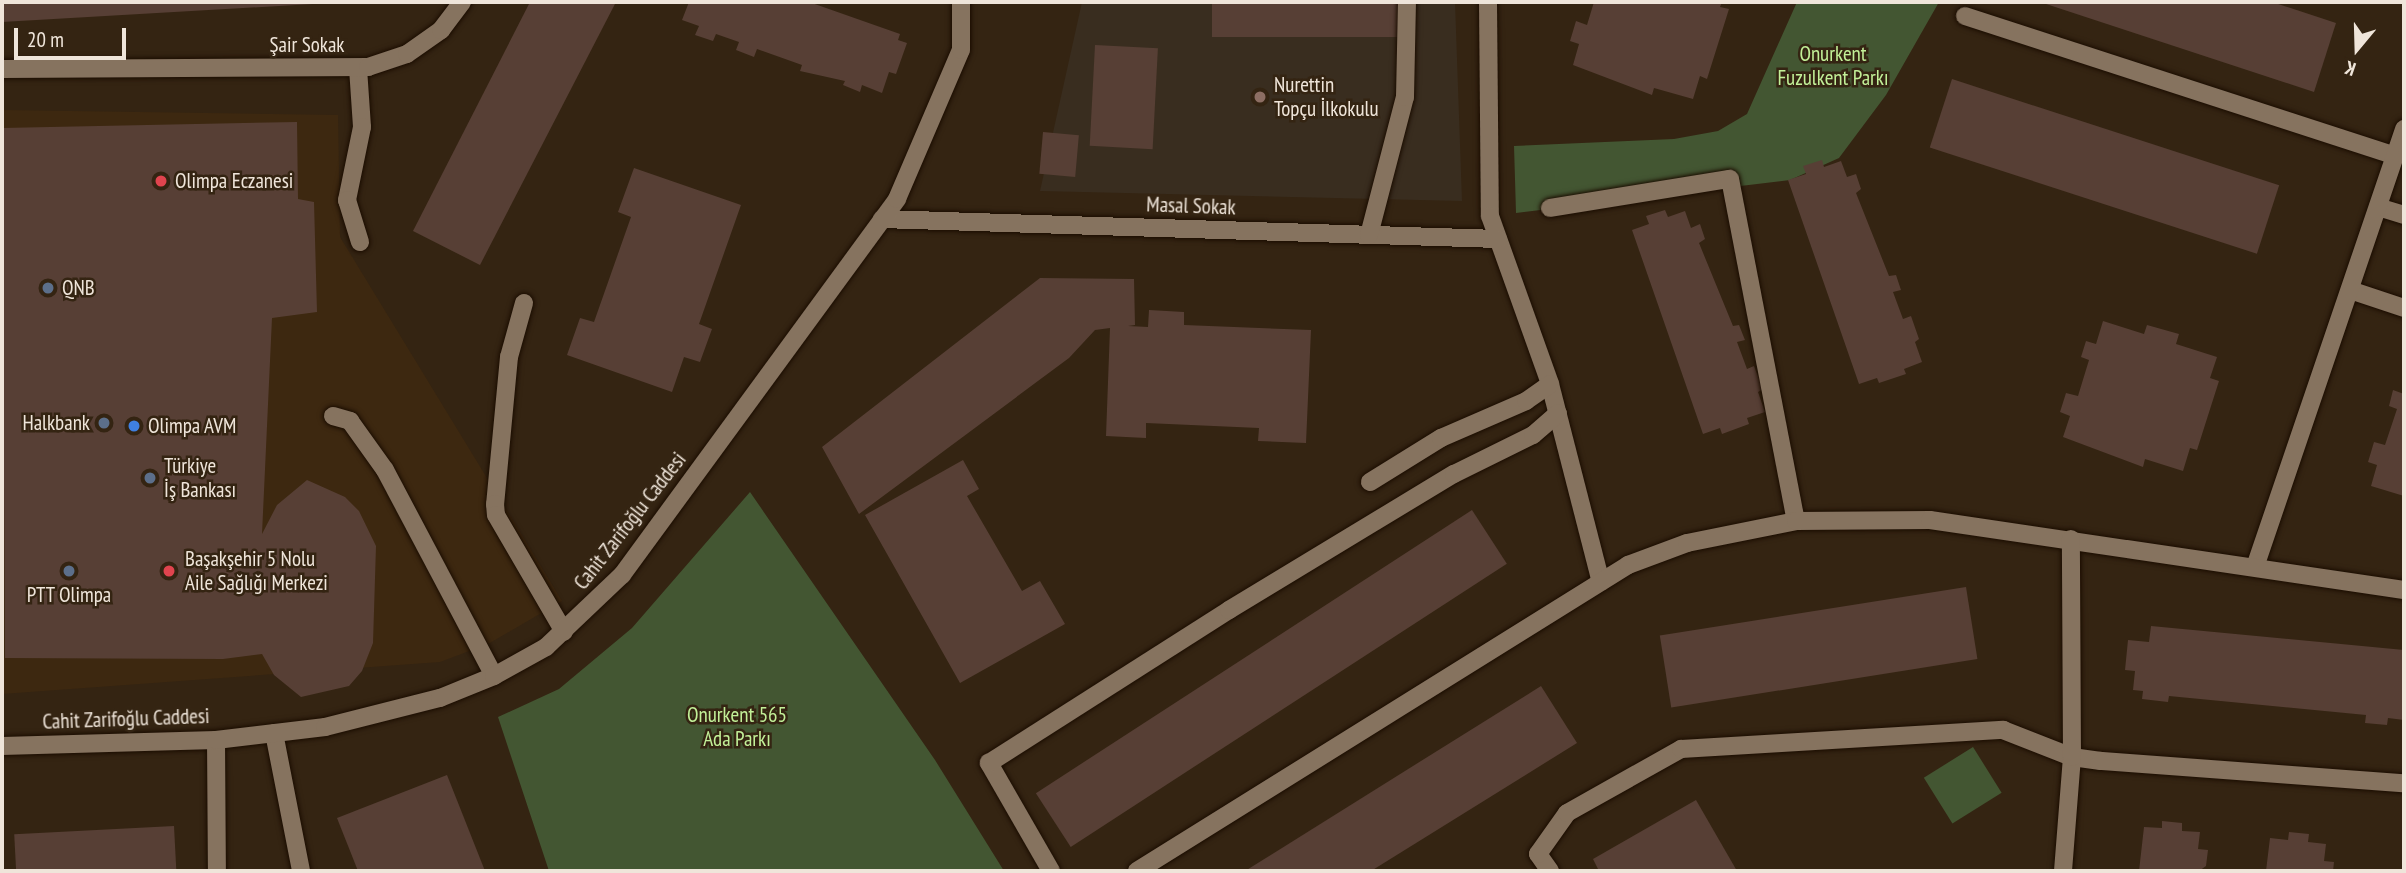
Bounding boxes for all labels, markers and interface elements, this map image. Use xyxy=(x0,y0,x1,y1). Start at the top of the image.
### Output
scale bar xyxy=(18,14,130,58)
north arrow xyxy=(2322,14,2392,84)
text: 20 m xyxy=(27,26,64,53)
street label: Şair Sokak xyxy=(270,32,344,58)
park label: Onurkent Fuzulkent Parkı xyxy=(1777,41,1889,91)
text: K xyxy=(2342,56,2359,82)
place label: Nurettin Topçu İlkokulu xyxy=(1274,72,1379,122)
marker: Nurettin Topçu İlkokulu xyxy=(1252,89,1268,105)
place label: Olimpa Eczanesi xyxy=(175,168,293,194)
marker: Olimpa Eczanesi xyxy=(153,173,169,189)
street label: Masal Sokak xyxy=(1146,192,1236,220)
place label: QNB xyxy=(62,275,95,301)
marker: QNB xyxy=(40,280,56,296)
place label: Halkbank xyxy=(22,410,90,436)
place label: Olimpa AVM xyxy=(148,413,237,439)
marker: Halkbank xyxy=(96,415,112,431)
marker: Olimpa AVM xyxy=(126,418,142,434)
street label: Cahit Zarifoğlu Caddesi xyxy=(569,447,691,595)
place label: Türkiye İş Bankası xyxy=(164,453,236,503)
marker: Türkiye İş Bankası xyxy=(142,470,158,486)
place label: Başakşehir 5 Nolu Aile Sağlığı Merkezi xyxy=(185,546,328,596)
marker: Başakşehir 5 Nolu Aile Sağlığı Merkezi xyxy=(159,561,179,581)
marker: PTT Olimpa xyxy=(61,563,77,579)
place label: PTT Olimpa xyxy=(26,582,112,608)
park label: Onurkent 565 Ada Parkı xyxy=(687,702,787,752)
street label: Cahit Zarifoğlu Caddesi xyxy=(42,703,210,735)

